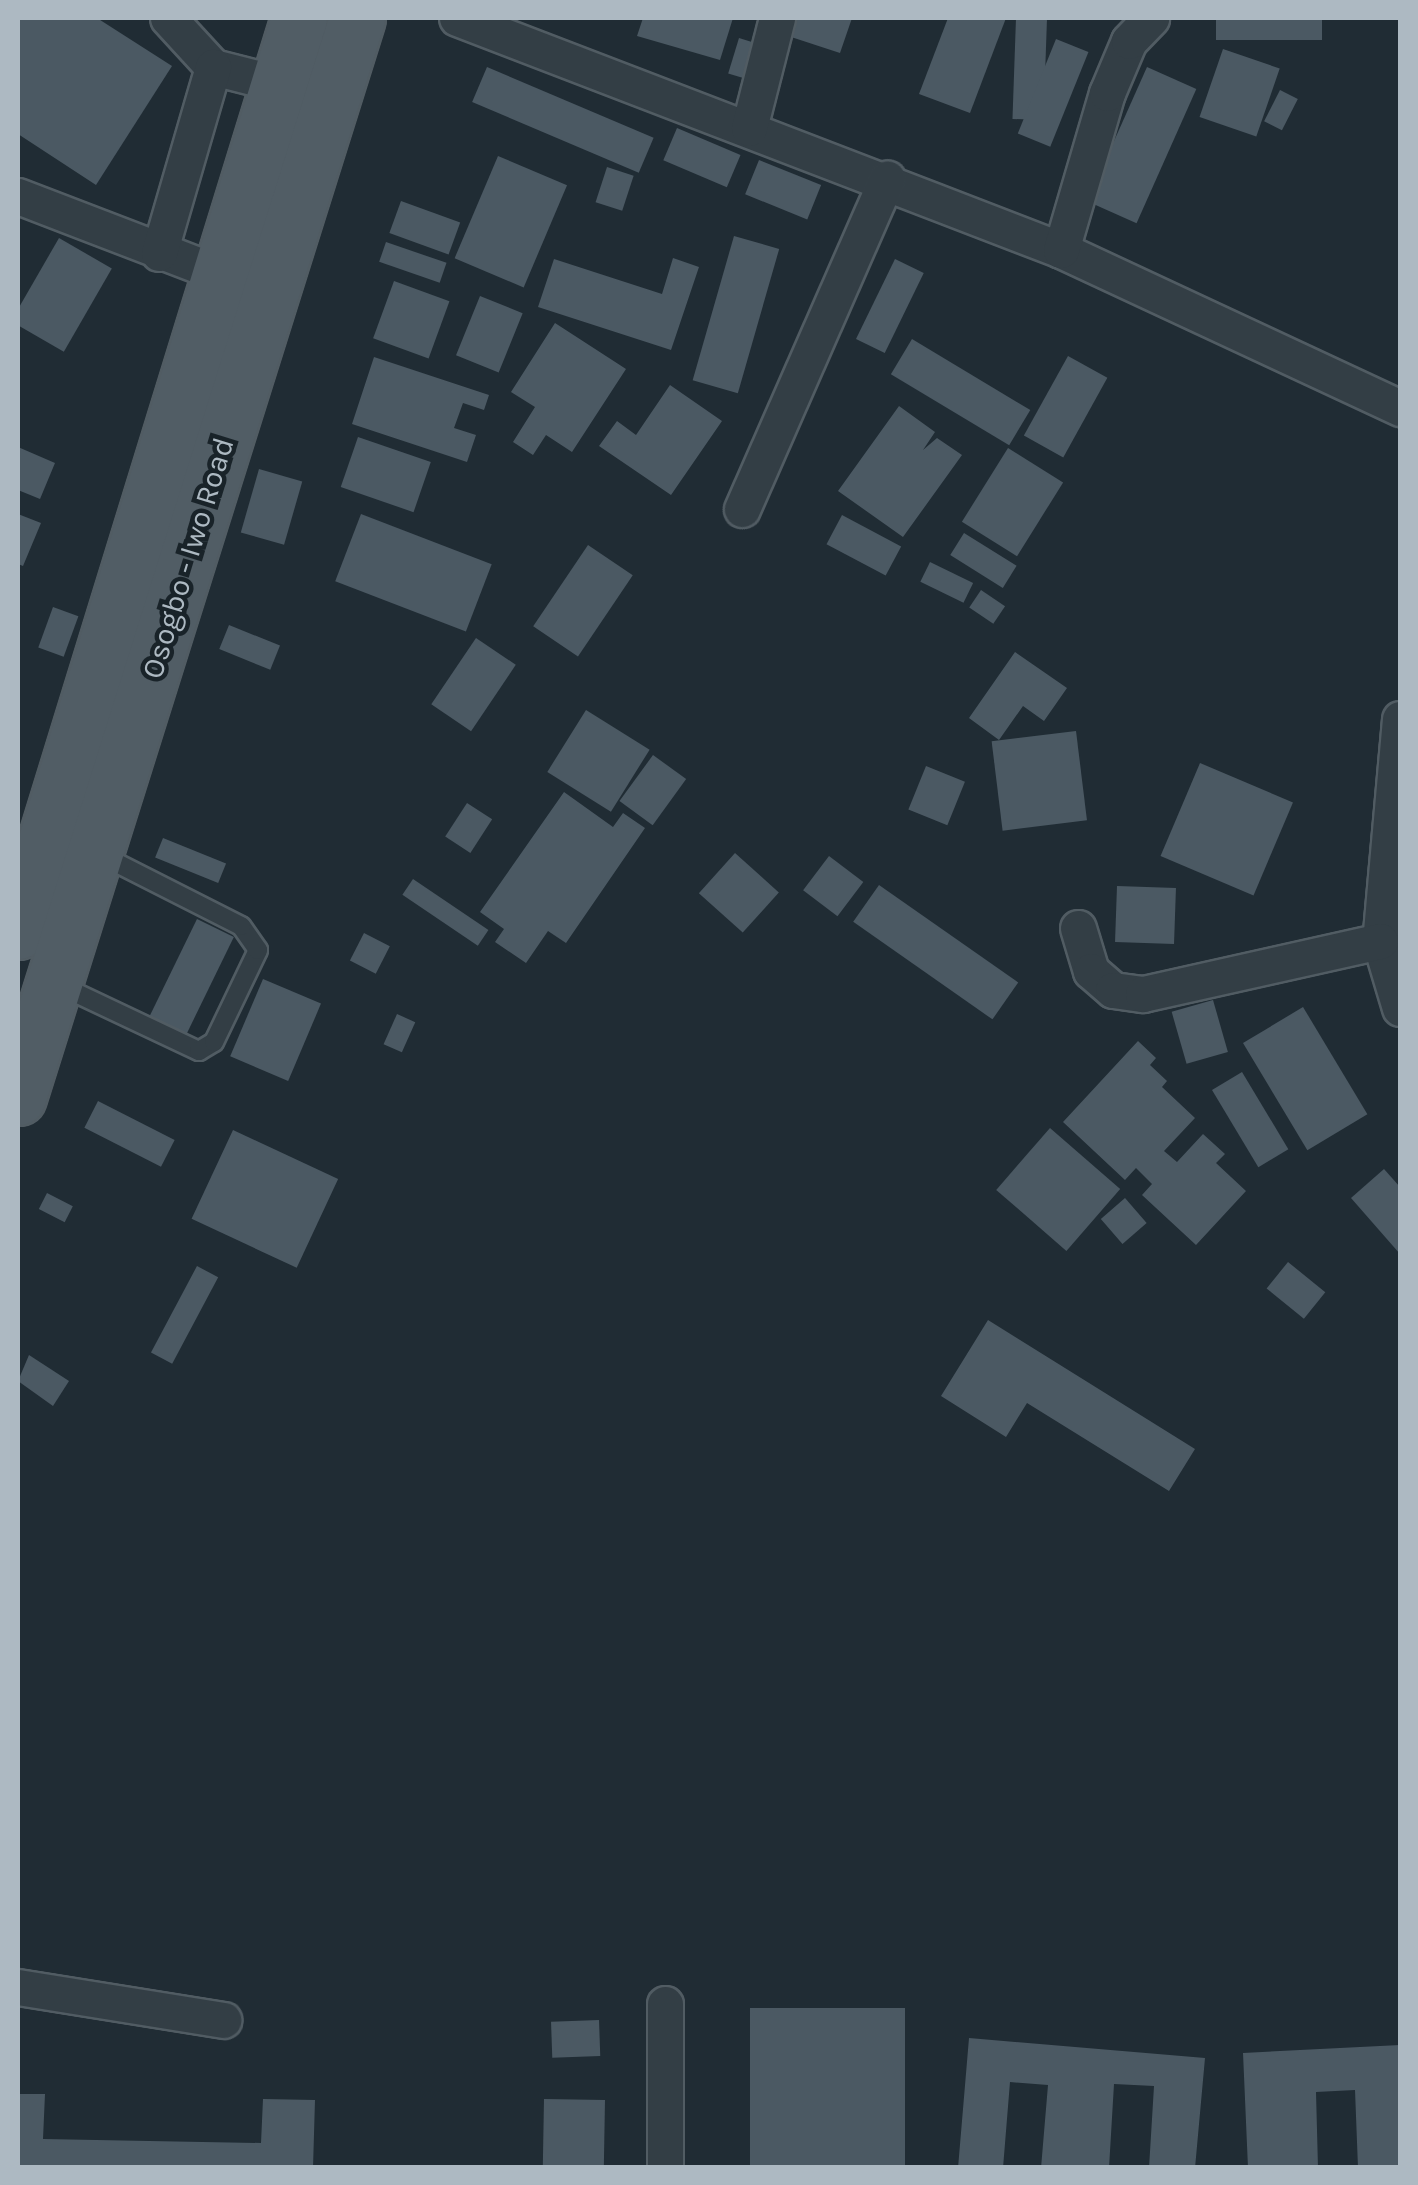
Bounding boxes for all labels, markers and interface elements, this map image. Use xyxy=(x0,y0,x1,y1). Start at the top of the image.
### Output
street label: Osogbo - Iwo Road xyxy=(134,433,242,683)

